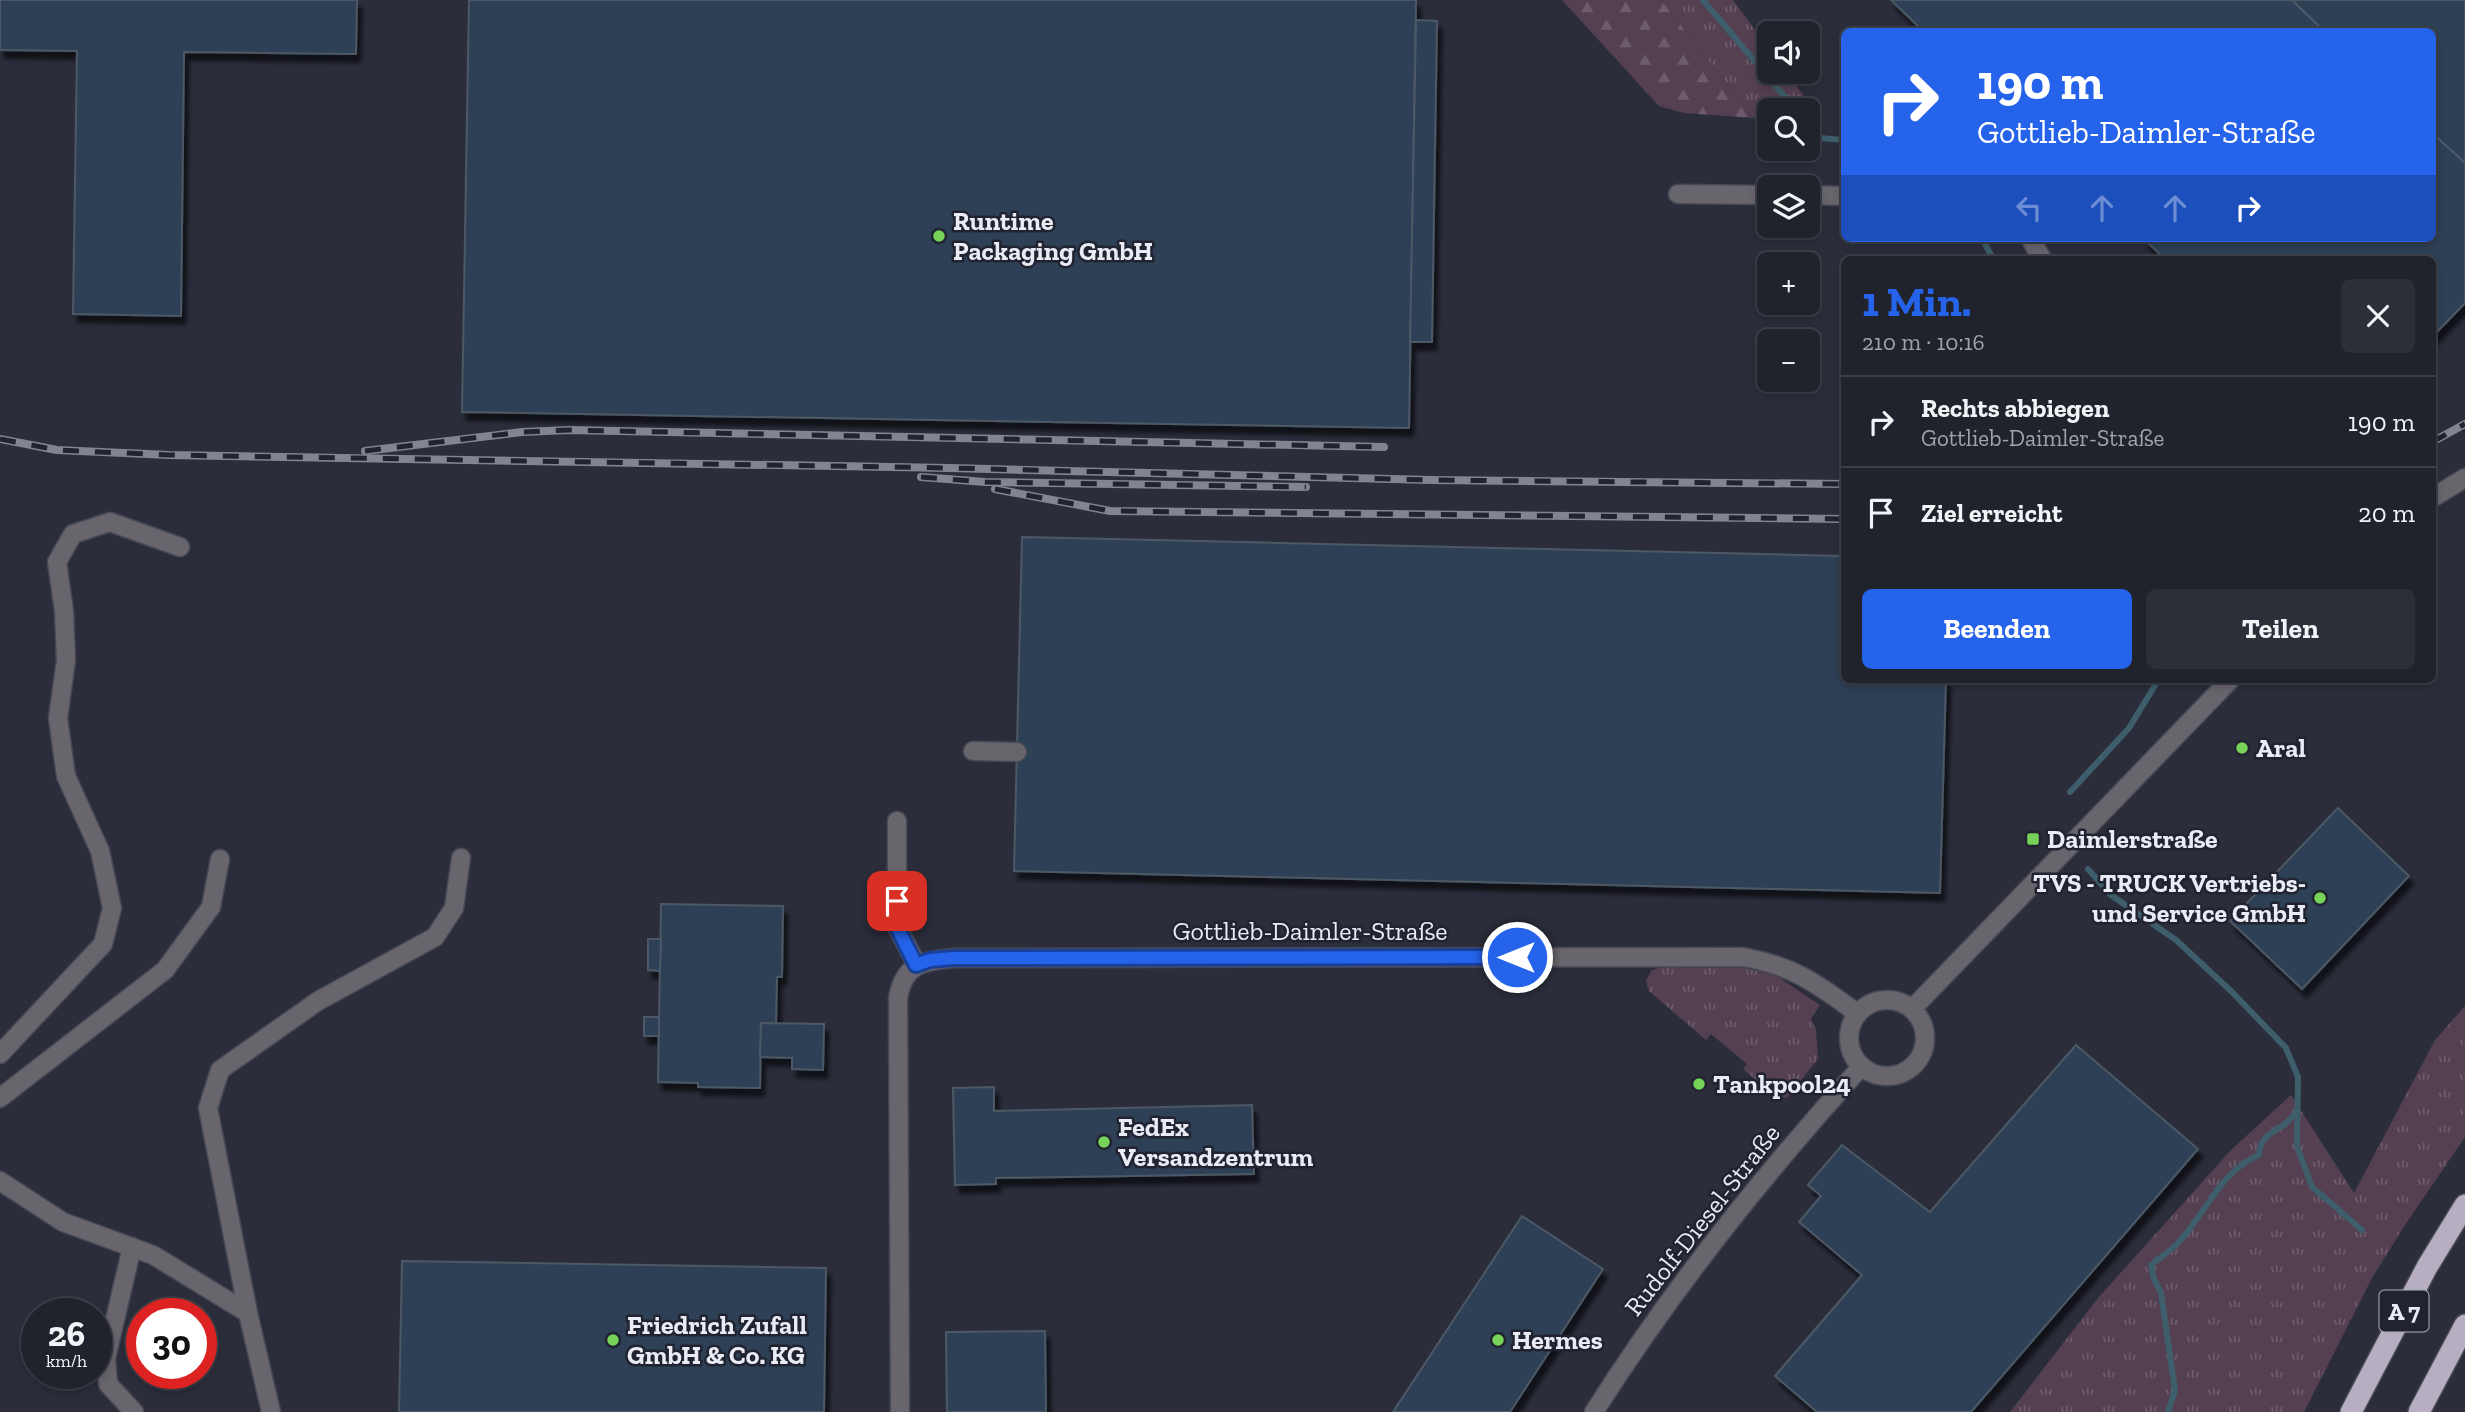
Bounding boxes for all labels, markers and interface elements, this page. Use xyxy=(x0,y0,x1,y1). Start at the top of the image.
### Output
map controls xyxy=(1757,21,1820,392)
button: sound xyxy=(1757,21,1820,84)
text: 190 m xyxy=(1977,53,2103,112)
icon: right xyxy=(1862,56,1953,147)
button: search xyxy=(1757,98,1820,161)
text: Gottlieb-Daimler-Straße xyxy=(1977,113,2316,151)
button: layers xyxy=(1757,175,1820,238)
icon: left xyxy=(2010,189,2048,227)
icon: ahead xyxy=(2083,189,2121,227)
icon: ahead xyxy=(2156,189,2194,227)
icon: right xyxy=(2229,189,2267,227)
place label: Runtime Packaging GmbH xyxy=(953,205,1153,267)
marker: Runtime Packaging GmbH xyxy=(931,228,947,244)
button: + xyxy=(1757,252,1820,315)
text: 1 Min. xyxy=(1862,276,1971,327)
button: close xyxy=(2341,279,2415,353)
text: 210 m · 10:16 xyxy=(1862,328,1985,356)
button: − xyxy=(1757,329,1820,392)
text: Rechts abbiegen xyxy=(1921,392,2109,424)
icon: right xyxy=(1862,403,1900,441)
text: 190 m xyxy=(2348,406,2415,438)
text: Gottlieb-Daimler-Straße xyxy=(1921,424,2164,452)
icon: arrive xyxy=(1862,494,1900,532)
text: Ziel erreicht xyxy=(1921,497,2062,529)
text: 20 m xyxy=(2358,497,2415,529)
button: Beenden xyxy=(1862,589,2132,669)
button: Teilen xyxy=(2146,589,2415,669)
place label: Aral xyxy=(2256,732,2306,764)
marker: Aral xyxy=(2234,740,2250,756)
place label: Daimlerstraße xyxy=(2047,823,2218,855)
marker: Daimlerstraße xyxy=(2025,831,2041,847)
place label: TVS - TRUCK Vertriebs- und Service GmbH xyxy=(2033,867,2306,929)
pin xyxy=(867,871,927,931)
icon: arrive xyxy=(878,882,916,920)
marker: TVS - TRUCK Vertriebs- und Service GmbH xyxy=(2312,890,2328,906)
street label: Gottlieb-Daimler-Straße xyxy=(1172,915,1448,947)
position arrow xyxy=(1480,920,1554,994)
place label: Tankpool24 xyxy=(1713,1068,1851,1100)
marker: Tankpool24 xyxy=(1691,1076,1707,1092)
place label: FedEx Versandzentrum xyxy=(1118,1111,1314,1173)
street label: Rudolf-Diesel-Straße xyxy=(1617,1118,1787,1322)
marker: FedEx Versandzentrum xyxy=(1096,1134,1112,1150)
road number: A 7 xyxy=(2380,1290,2428,1331)
speed limit sign: 30 xyxy=(126,1298,217,1389)
place label: Friedrich Zufall GmbH & Co. KG xyxy=(627,1309,807,1371)
text: 26 xyxy=(48,1313,85,1355)
place label: Hermes xyxy=(1512,1324,1603,1356)
marker: Friedrich Zufall GmbH & Co. KG xyxy=(605,1332,621,1348)
marker: Hermes xyxy=(1490,1332,1506,1348)
text: km/h xyxy=(46,1350,87,1372)

